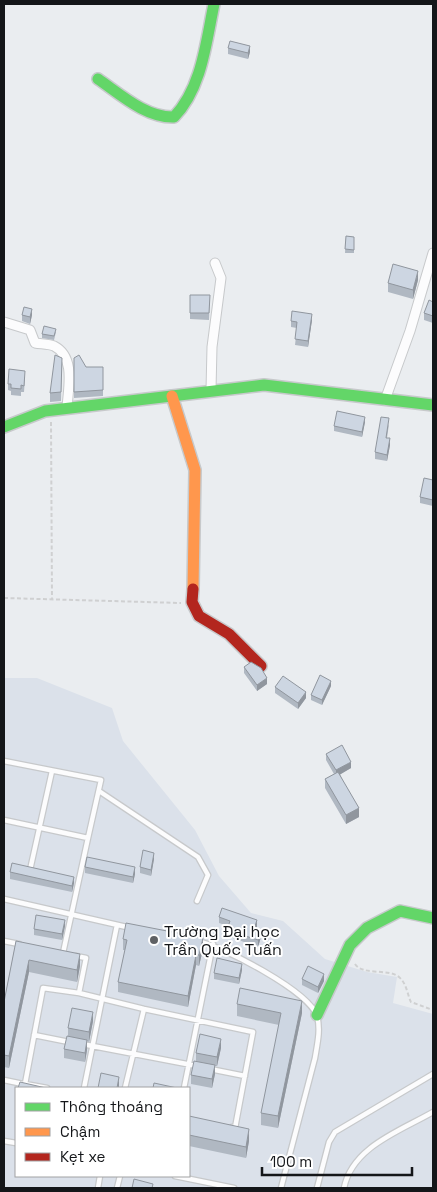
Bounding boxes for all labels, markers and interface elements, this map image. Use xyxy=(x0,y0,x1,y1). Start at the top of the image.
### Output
place label: Trường Đại học Trần Quốc Tuấn xyxy=(164,921,282,960)
marker: Trường Đại học Trần Quốc Tuấn xyxy=(148,934,160,946)
legend xyxy=(15,1087,190,1177)
text: Thông thoáng xyxy=(60,1097,163,1116)
text: Chậm xyxy=(60,1122,100,1141)
scale bar xyxy=(262,1144,412,1176)
text: Kẹt xe xyxy=(60,1147,106,1166)
text: 100 m xyxy=(270,1152,312,1171)

